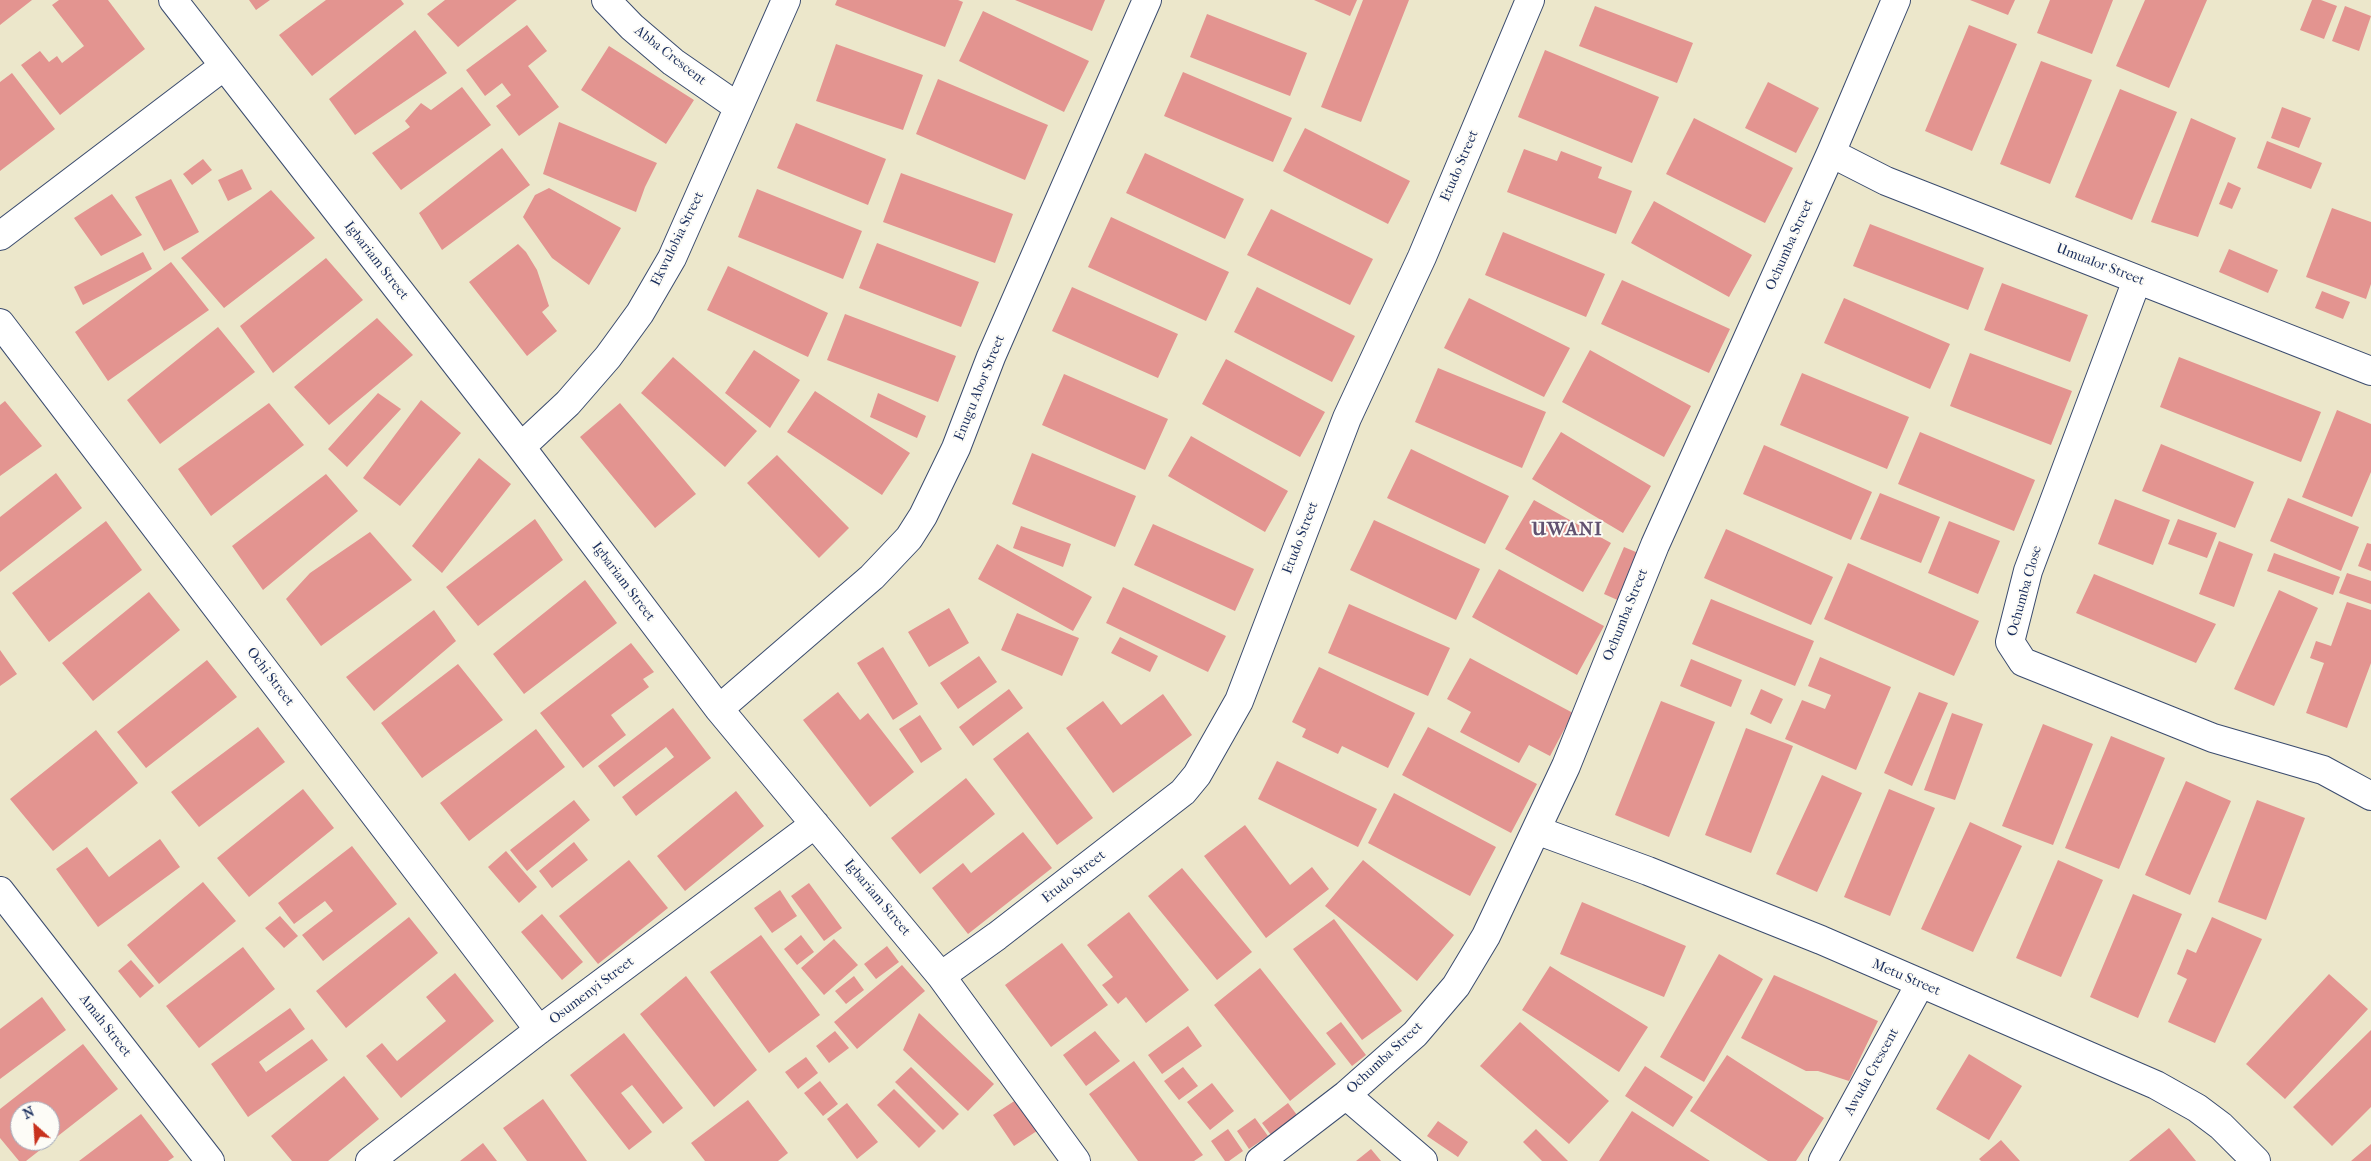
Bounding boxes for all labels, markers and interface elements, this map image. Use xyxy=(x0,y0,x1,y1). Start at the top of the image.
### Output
street label: Abba Crescent xyxy=(631,23,709,89)
street label: Etudo Street xyxy=(1437,128,1483,204)
street label: Ekwulobia Street xyxy=(648,189,708,289)
street label: Ochumba Street xyxy=(1762,197,1818,293)
street label: Igbariam Street xyxy=(340,218,412,304)
street label: Umualor Street xyxy=(2053,240,2147,290)
street label: Enugu Abor Street xyxy=(951,333,1009,443)
street label: Etudo Street xyxy=(1280,499,1322,577)
district label: UWANI xyxy=(1531,519,1603,541)
street label: Igbariam Street xyxy=(588,539,658,625)
street label: Ochumba Close xyxy=(2004,544,2046,638)
street label: Ochumba Street xyxy=(1600,566,1652,664)
street label: Ochi Street xyxy=(242,644,298,710)
street label: Etudo Street xyxy=(1039,847,1109,907)
street label: Igbariam Street xyxy=(840,856,914,940)
street label: Osumenyi Street xyxy=(546,954,638,1028)
street label: Metu Street xyxy=(1869,956,1943,1000)
street label: Amah Street xyxy=(75,991,135,1061)
street label: Ochumba Street xyxy=(1343,1018,1427,1098)
street label: Awuda Crescent xyxy=(1841,1025,1903,1119)
north arrow xyxy=(10,1101,60,1151)
text: N xyxy=(20,1103,37,1123)

